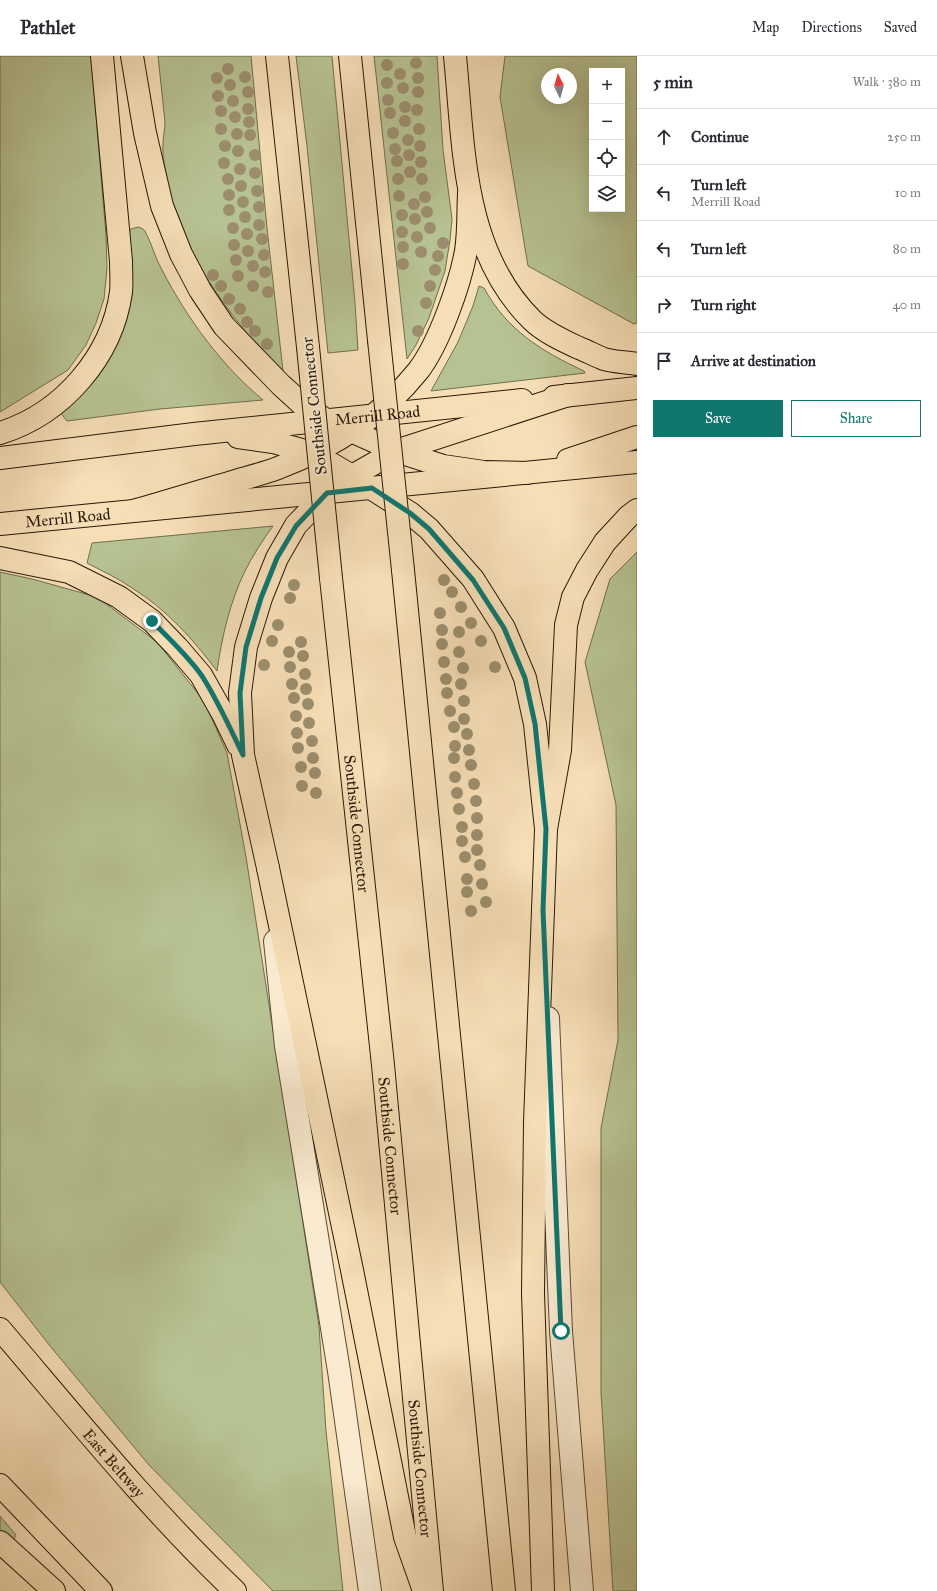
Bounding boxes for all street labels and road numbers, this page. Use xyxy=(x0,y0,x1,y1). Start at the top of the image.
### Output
street label: Southside Connector xyxy=(297,336,331,476)
street label: Merrill Road xyxy=(334,401,421,429)
street label: Merrill Road xyxy=(24,504,111,531)
street label: Southside Connector xyxy=(340,754,374,893)
street label: Southside Connector xyxy=(375,1076,406,1216)
street label: Southside Connector xyxy=(405,1399,436,1538)
street label: East Beltway xyxy=(79,1425,150,1502)

